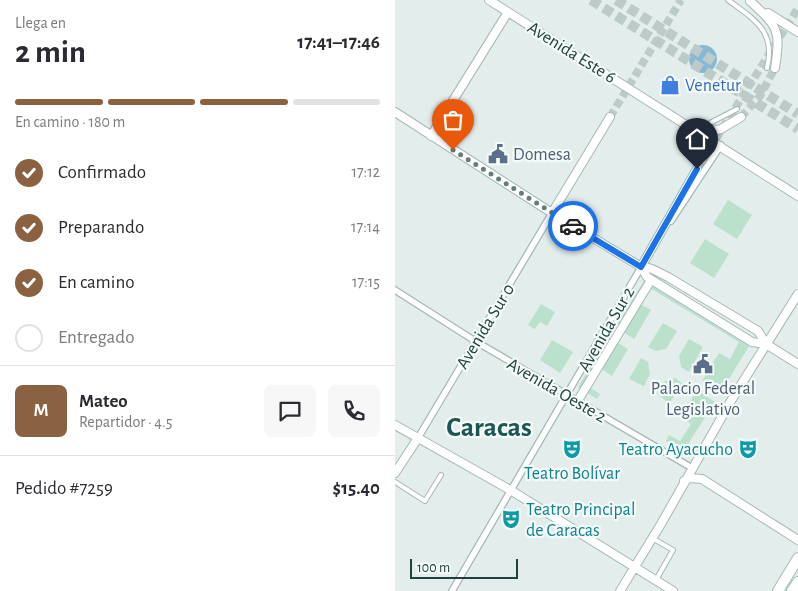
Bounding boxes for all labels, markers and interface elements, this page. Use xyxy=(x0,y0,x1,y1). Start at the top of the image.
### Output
text: Llega en xyxy=(15,15,66,31)
street label: Avenida Este 6 xyxy=(524,19,619,87)
text: 17:41–17:46 xyxy=(297,33,380,52)
text: 2 min xyxy=(15,36,86,68)
shop icon: Venetur xyxy=(659,74,681,96)
place label: Venetur xyxy=(685,77,741,95)
pin xyxy=(432,99,474,150)
icon: bag xyxy=(439,106,467,134)
text: En camino · 180 m xyxy=(15,114,125,130)
pin xyxy=(676,118,718,169)
icon: home xyxy=(683,125,711,153)
public building icon: Domesa xyxy=(487,143,509,165)
place label: Domesa xyxy=(513,146,571,164)
icon: check xyxy=(15,159,43,187)
text: Confirmado xyxy=(58,163,146,182)
text: 17:12 xyxy=(351,164,380,180)
courier xyxy=(548,201,598,251)
icon: car xyxy=(559,212,587,240)
icon: check xyxy=(15,214,43,242)
text: Preparando xyxy=(58,218,144,237)
text: 17:14 xyxy=(351,219,380,235)
icon: check xyxy=(15,269,43,297)
text: En camino xyxy=(58,273,135,292)
text: 17:15 xyxy=(352,274,380,290)
street label: Avenida Sur 0 xyxy=(453,281,518,372)
street label: Avenida Sur 2 xyxy=(575,284,638,375)
text: Entregado xyxy=(58,328,134,347)
public building icon: Palacio Federal Legislativo xyxy=(692,353,714,375)
street label: Avenida Oeste 2 xyxy=(504,355,609,426)
place label: Palacio Federal Legislativo xyxy=(651,380,755,419)
button: chat xyxy=(264,385,316,437)
button: phone xyxy=(328,385,380,437)
text: Mateo xyxy=(79,392,128,411)
text: M xyxy=(33,401,49,420)
text: Repartidor · 4.5 xyxy=(79,414,172,430)
district label: Caracas xyxy=(446,414,532,442)
theatre icon: Teatro Bolívar xyxy=(561,438,583,460)
theatre icon: Teatro Ayacucho xyxy=(737,438,759,460)
place label: Teatro Ayacucho xyxy=(618,441,733,459)
place label: Teatro Bolívar xyxy=(524,465,620,483)
text: Pedido #7259 xyxy=(15,479,113,498)
text: $15.40 xyxy=(333,479,380,498)
place label: Teatro Principal de Caracas xyxy=(526,501,635,540)
theatre icon: Teatro Principal de Caracas xyxy=(500,508,522,530)
scale bar xyxy=(410,556,517,579)
text: 100 m xyxy=(417,561,450,575)

